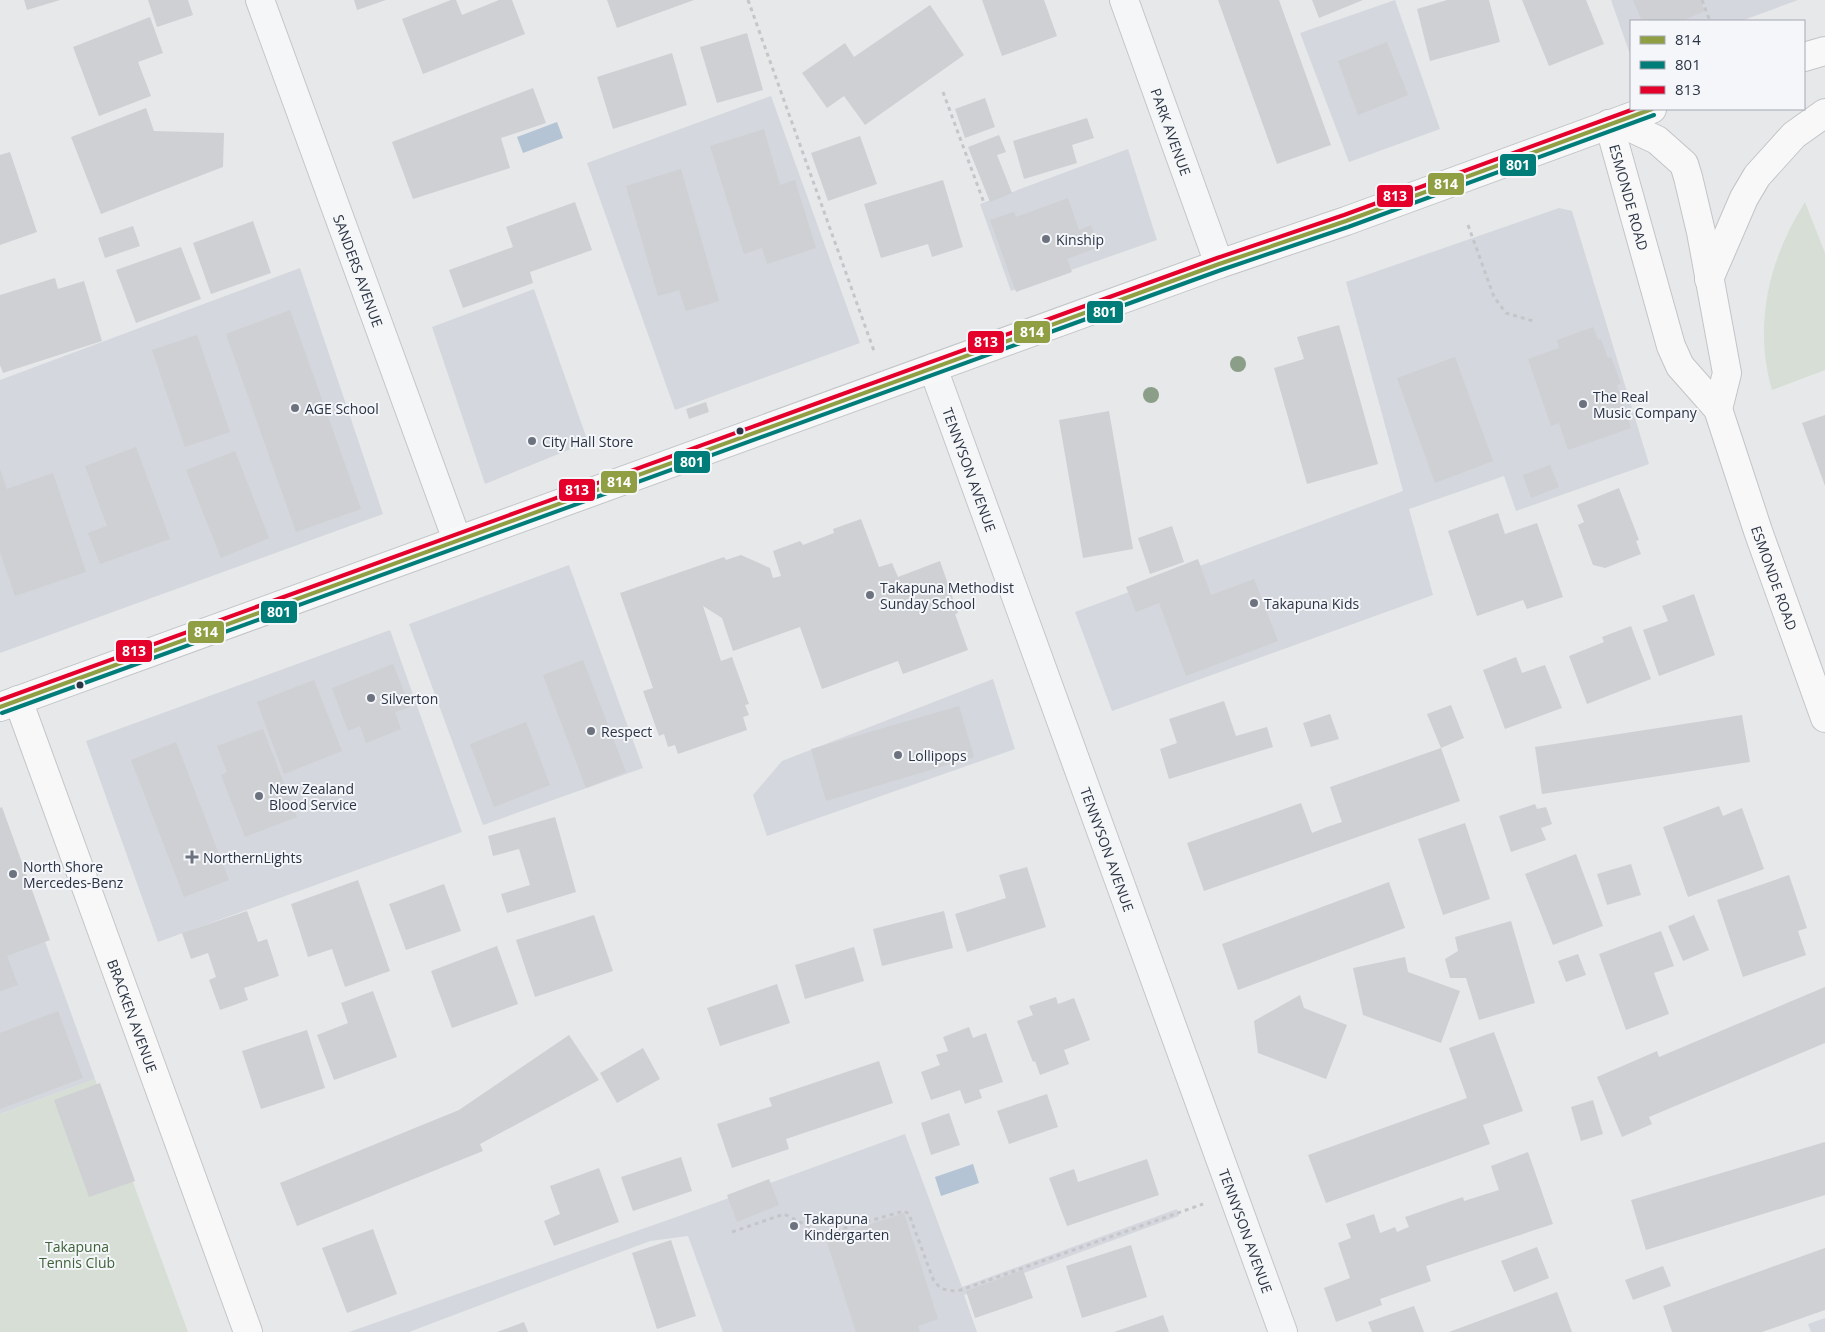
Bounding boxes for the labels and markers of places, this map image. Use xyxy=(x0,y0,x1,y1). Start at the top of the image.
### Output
place label: Kinship xyxy=(1056,230,1104,249)
marker: Kinship xyxy=(1040,233,1052,245)
place label: The Real Music Company xyxy=(1593,387,1698,422)
marker: The Real Music Company xyxy=(1577,398,1589,410)
place label: AGE School xyxy=(305,399,379,418)
marker: AGE School xyxy=(289,402,301,414)
unlabelled marker xyxy=(735,426,745,436)
place label: City Hall Store xyxy=(542,432,634,451)
marker: City Hall Store xyxy=(526,435,538,447)
place label: Takapuna Methodist Sunday School xyxy=(880,578,1014,613)
marker: Takapuna Methodist Sunday School xyxy=(864,589,876,601)
place label: Takapuna Kids xyxy=(1264,594,1359,613)
marker: Takapuna Kids xyxy=(1248,597,1260,609)
unlabelled marker xyxy=(75,680,85,690)
place label: Silverton xyxy=(381,689,438,708)
marker: Silverton xyxy=(365,692,377,704)
place label: Respect xyxy=(601,722,652,741)
marker: Respect xyxy=(585,725,597,737)
place label: Lollipops xyxy=(908,746,967,765)
marker: Lollipops xyxy=(892,749,904,761)
place label: New Zealand Blood Service xyxy=(269,779,357,814)
marker: New Zealand Blood Service xyxy=(253,790,265,802)
place label: NorthernLights xyxy=(203,848,302,867)
marker: NorthernLights xyxy=(185,850,199,864)
place label: North Shore Mercedes-Benz xyxy=(23,857,124,892)
marker: North Shore Mercedes-Benz xyxy=(7,868,19,880)
place label: Takapuna Kindergarten xyxy=(804,1209,889,1244)
marker: Takapuna Kindergarten xyxy=(788,1220,800,1232)

